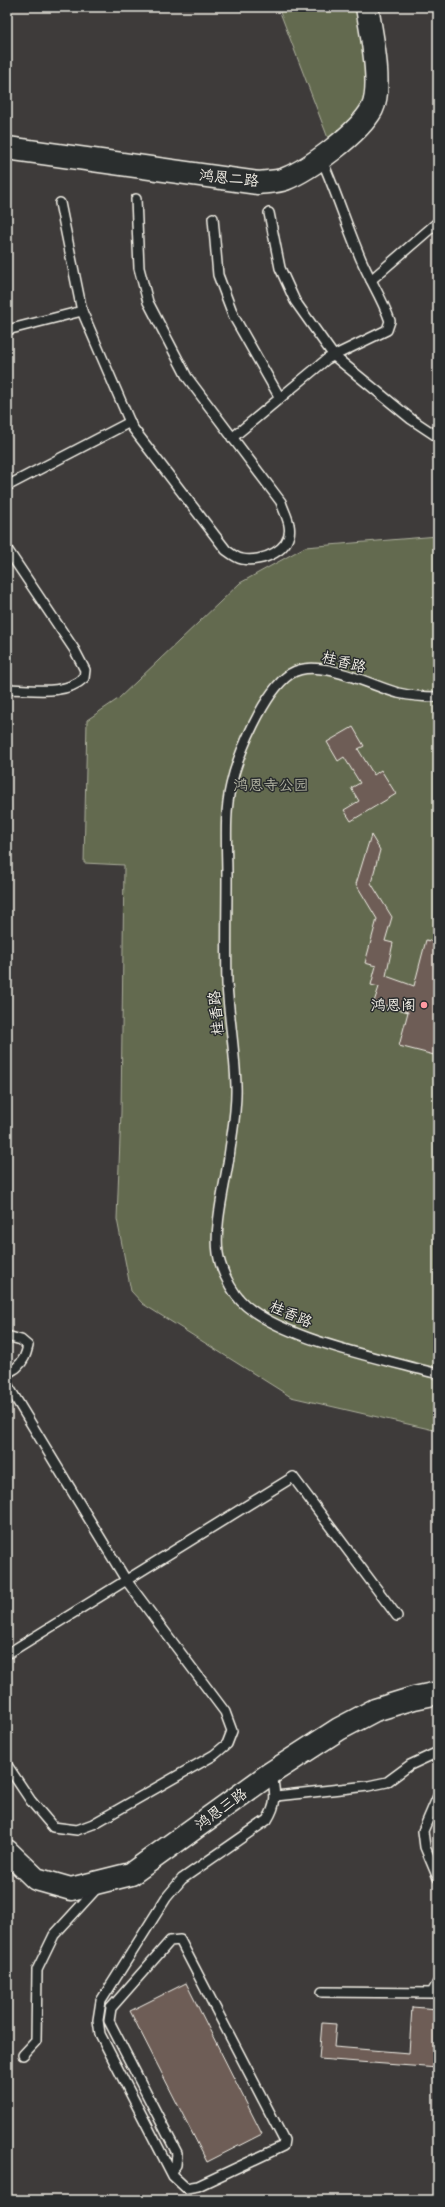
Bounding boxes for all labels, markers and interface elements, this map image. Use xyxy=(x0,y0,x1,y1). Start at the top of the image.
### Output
street label: 鸿恩二路 xyxy=(198,166,260,190)
street label: 桂香路 xyxy=(320,647,368,677)
park label: 鸿恩寺公园 xyxy=(233,776,309,794)
street label: 桂香路 xyxy=(205,990,227,1036)
place label: 鸿恩阁 xyxy=(371,996,416,1014)
marker: 鸿恩阁 xyxy=(419,1000,429,1010)
street label: 桂香路 xyxy=(267,1297,315,1331)
street label: 鸿恩三路 xyxy=(191,1784,251,1834)

